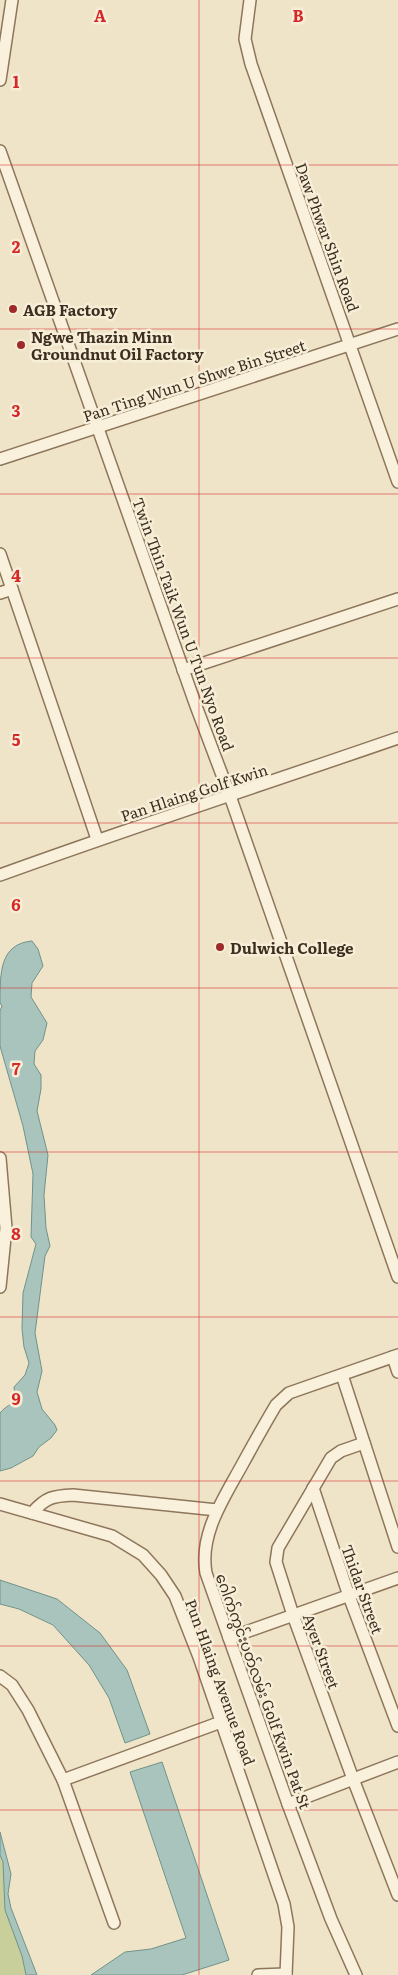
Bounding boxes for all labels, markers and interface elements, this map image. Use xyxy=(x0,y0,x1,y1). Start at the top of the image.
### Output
text: A xyxy=(94,3,106,27)
text: B xyxy=(292,3,304,27)
text: 1 xyxy=(13,69,20,93)
street label: Daw Phwar Shin Road xyxy=(290,159,366,315)
text: 2 xyxy=(12,234,21,258)
place label: AGB Factory xyxy=(23,298,118,321)
marker: AGB Factory xyxy=(7,303,19,315)
place label: Ngwe Thazin Minn Groundnut Oil Factory xyxy=(31,325,205,365)
street label: Pan Ting Wun U Shwe Bin Street xyxy=(80,333,308,427)
marker: Ngwe Thazin Minn Groundnut Oil Factory xyxy=(15,339,27,351)
text: 3 xyxy=(12,398,21,422)
street label: Twin Thin Taik Wun U Tun Nyo Road xyxy=(127,494,241,754)
text: 4 xyxy=(11,563,21,587)
text: 5 xyxy=(12,727,21,751)
street label: Pan Hlaing Golf Kwin xyxy=(117,757,271,827)
text: 6 xyxy=(11,892,21,916)
place label: Dulwich College xyxy=(230,936,354,959)
marker: Dulwich College xyxy=(214,941,226,953)
text: 7 xyxy=(12,1056,21,1080)
text: 8 xyxy=(11,1221,21,1245)
text: 9 xyxy=(11,1386,21,1410)
street label: Thidar Street xyxy=(336,1541,390,1637)
street label: ဂေါက်ကွင်းပတ်လမ်း Golf Kwin Pat St xyxy=(210,1570,317,1813)
street label: Pun Hlaing Avenue Road xyxy=(180,1596,262,1768)
street label: Ayer Street xyxy=(298,1610,346,1692)

